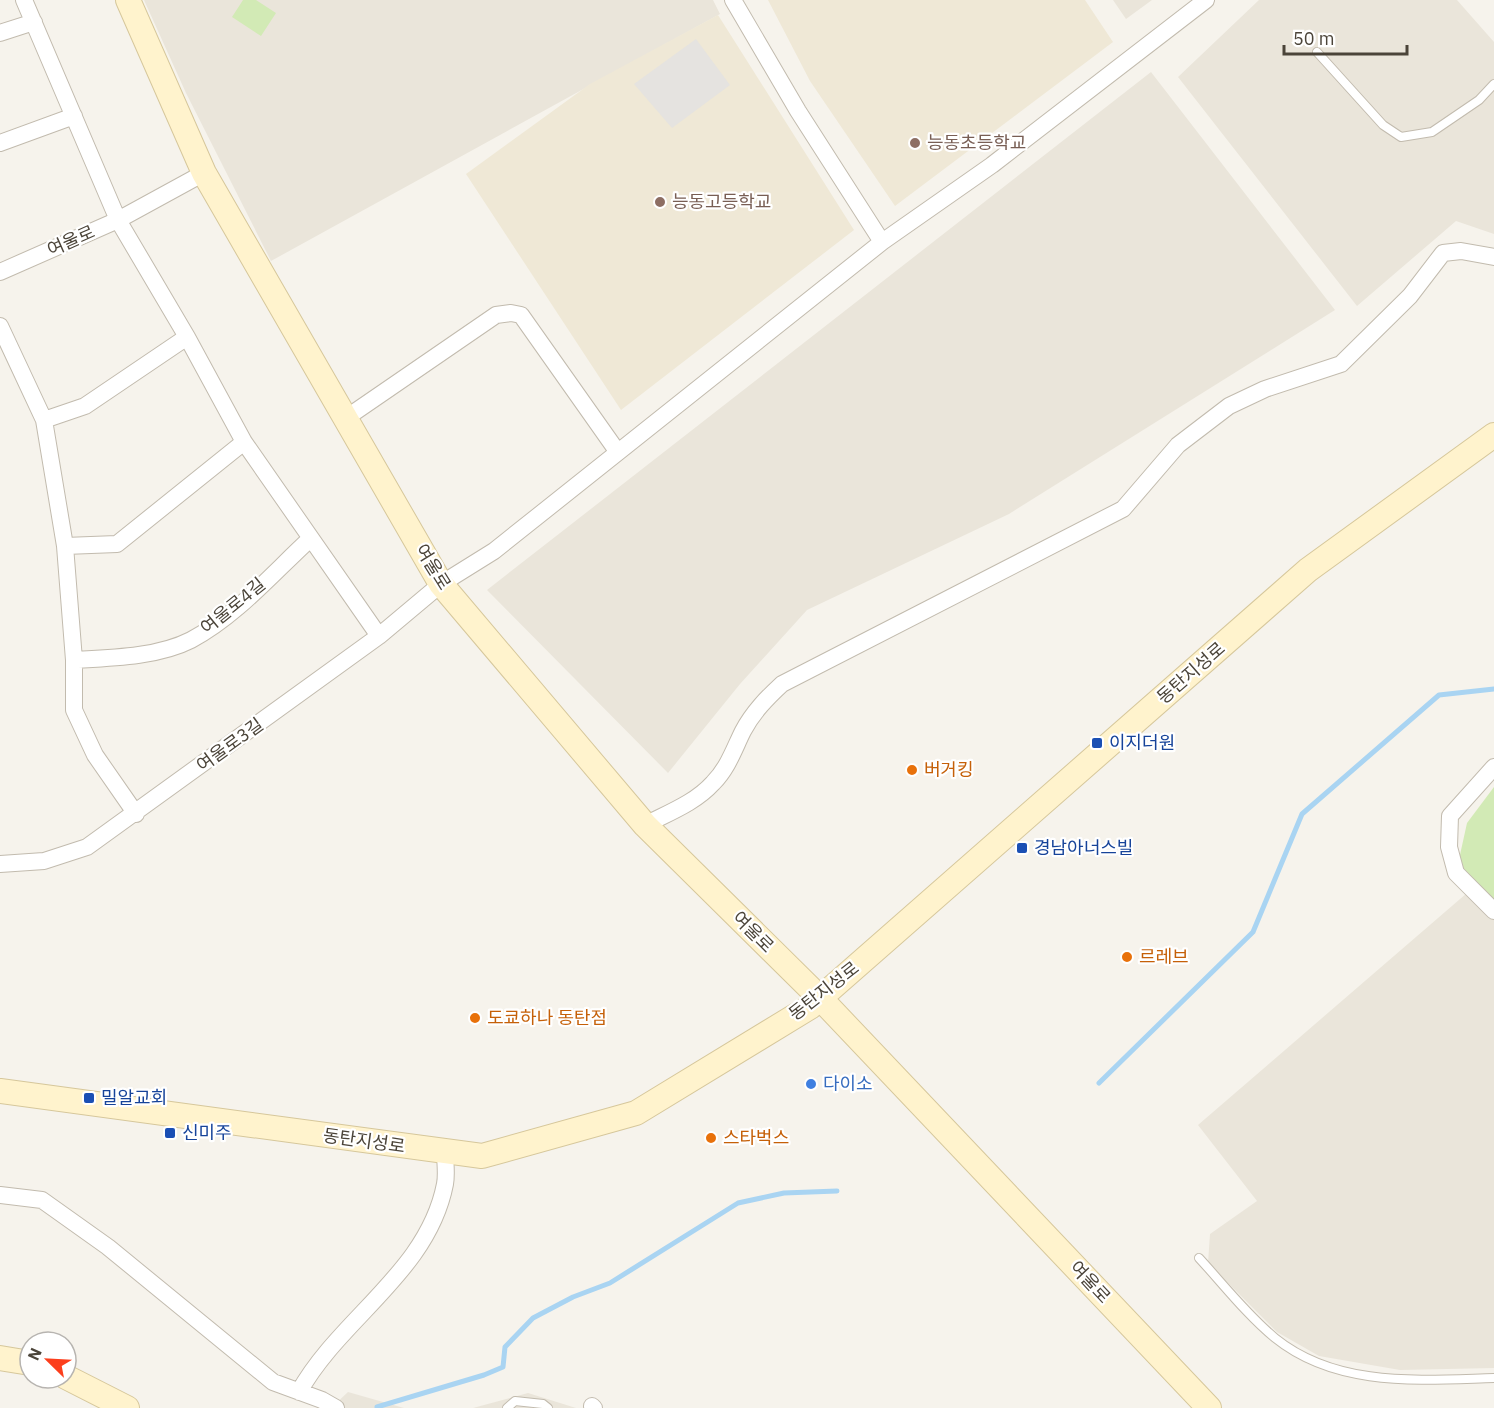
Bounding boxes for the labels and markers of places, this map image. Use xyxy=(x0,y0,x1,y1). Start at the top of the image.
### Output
place label: 능동초등학교 xyxy=(927,131,1026,154)
marker: 능동초등학교 xyxy=(908,136,922,150)
place label: 능동고등학교 xyxy=(672,190,771,213)
marker: 능동고등학교 xyxy=(653,195,667,209)
place label: 이지더원 xyxy=(1109,731,1175,754)
marker: 이지더원 xyxy=(1090,736,1104,750)
place label: 버거킹 xyxy=(924,758,974,781)
marker: 버거킹 xyxy=(905,763,919,777)
place label: 경남아너스빌 xyxy=(1034,836,1133,859)
marker: 경남아너스빌 xyxy=(1015,841,1029,855)
place label: 르레브 xyxy=(1139,945,1189,968)
marker: 르레브 xyxy=(1120,950,1134,964)
place label: 도쿄하나 동탄점 xyxy=(487,1006,607,1029)
marker: 도쿄하나 동탄점 xyxy=(468,1011,482,1025)
place label: 다이소 xyxy=(823,1072,873,1095)
marker: 다이소 xyxy=(804,1077,818,1091)
place label: 밀알교회 xyxy=(101,1086,167,1109)
marker: 밀알교회 xyxy=(82,1091,96,1105)
place label: 신미주 xyxy=(182,1121,232,1144)
marker: 신미주 xyxy=(163,1126,177,1140)
place label: 스타벅스 xyxy=(723,1126,789,1149)
marker: 스타벅스 xyxy=(704,1131,718,1145)

